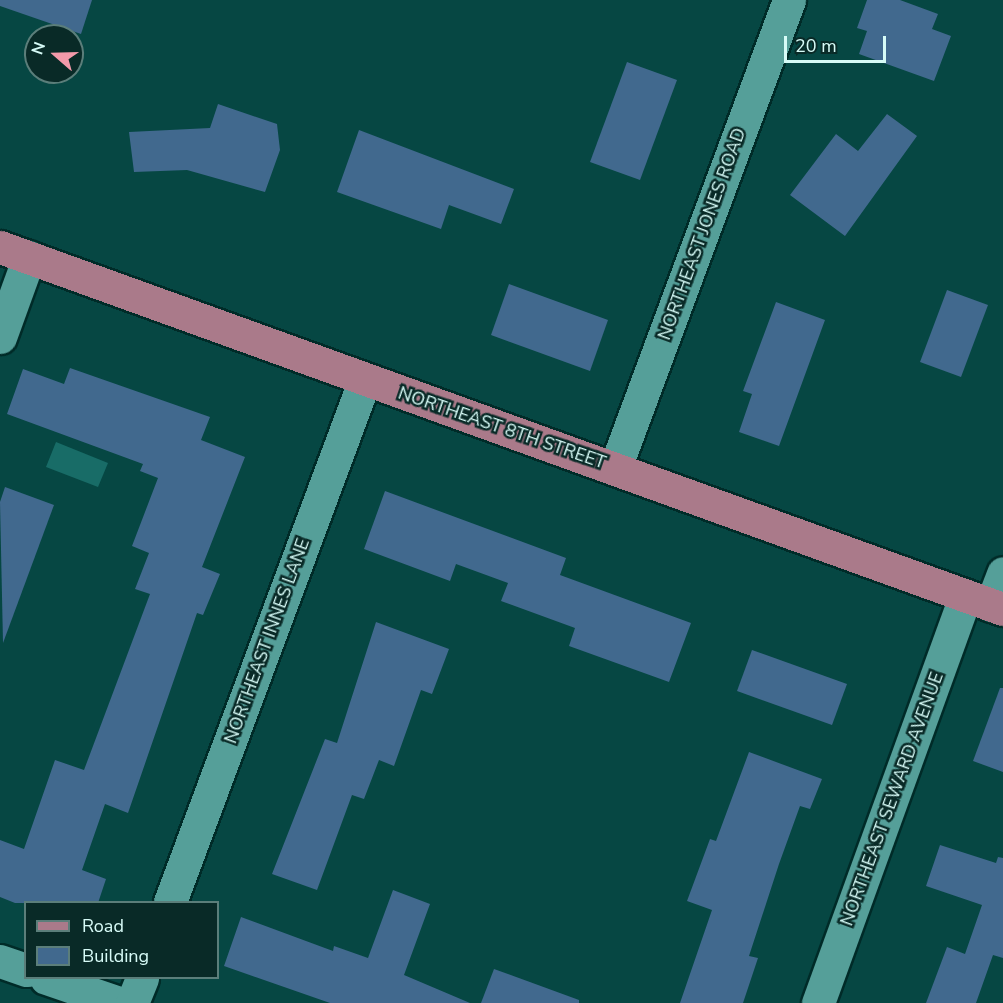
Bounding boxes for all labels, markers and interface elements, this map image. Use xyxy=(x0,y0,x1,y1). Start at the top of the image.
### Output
north arrow xyxy=(24,24,84,84)
scale bar xyxy=(787,24,889,62)
text: 20 m xyxy=(795,34,837,58)
text: N xyxy=(27,39,51,58)
street label: NORTHEAST JONES ROAD xyxy=(654,125,750,343)
street label: NORTHEAST 8TH STREET xyxy=(395,382,609,474)
street label: NORTHEAST INNES LANE xyxy=(220,536,314,746)
street label: NORTHEAST SEWARD AVENUE xyxy=(836,669,948,929)
legend xyxy=(24,901,219,979)
text: Road xyxy=(82,914,124,938)
text: Building xyxy=(82,944,149,968)

